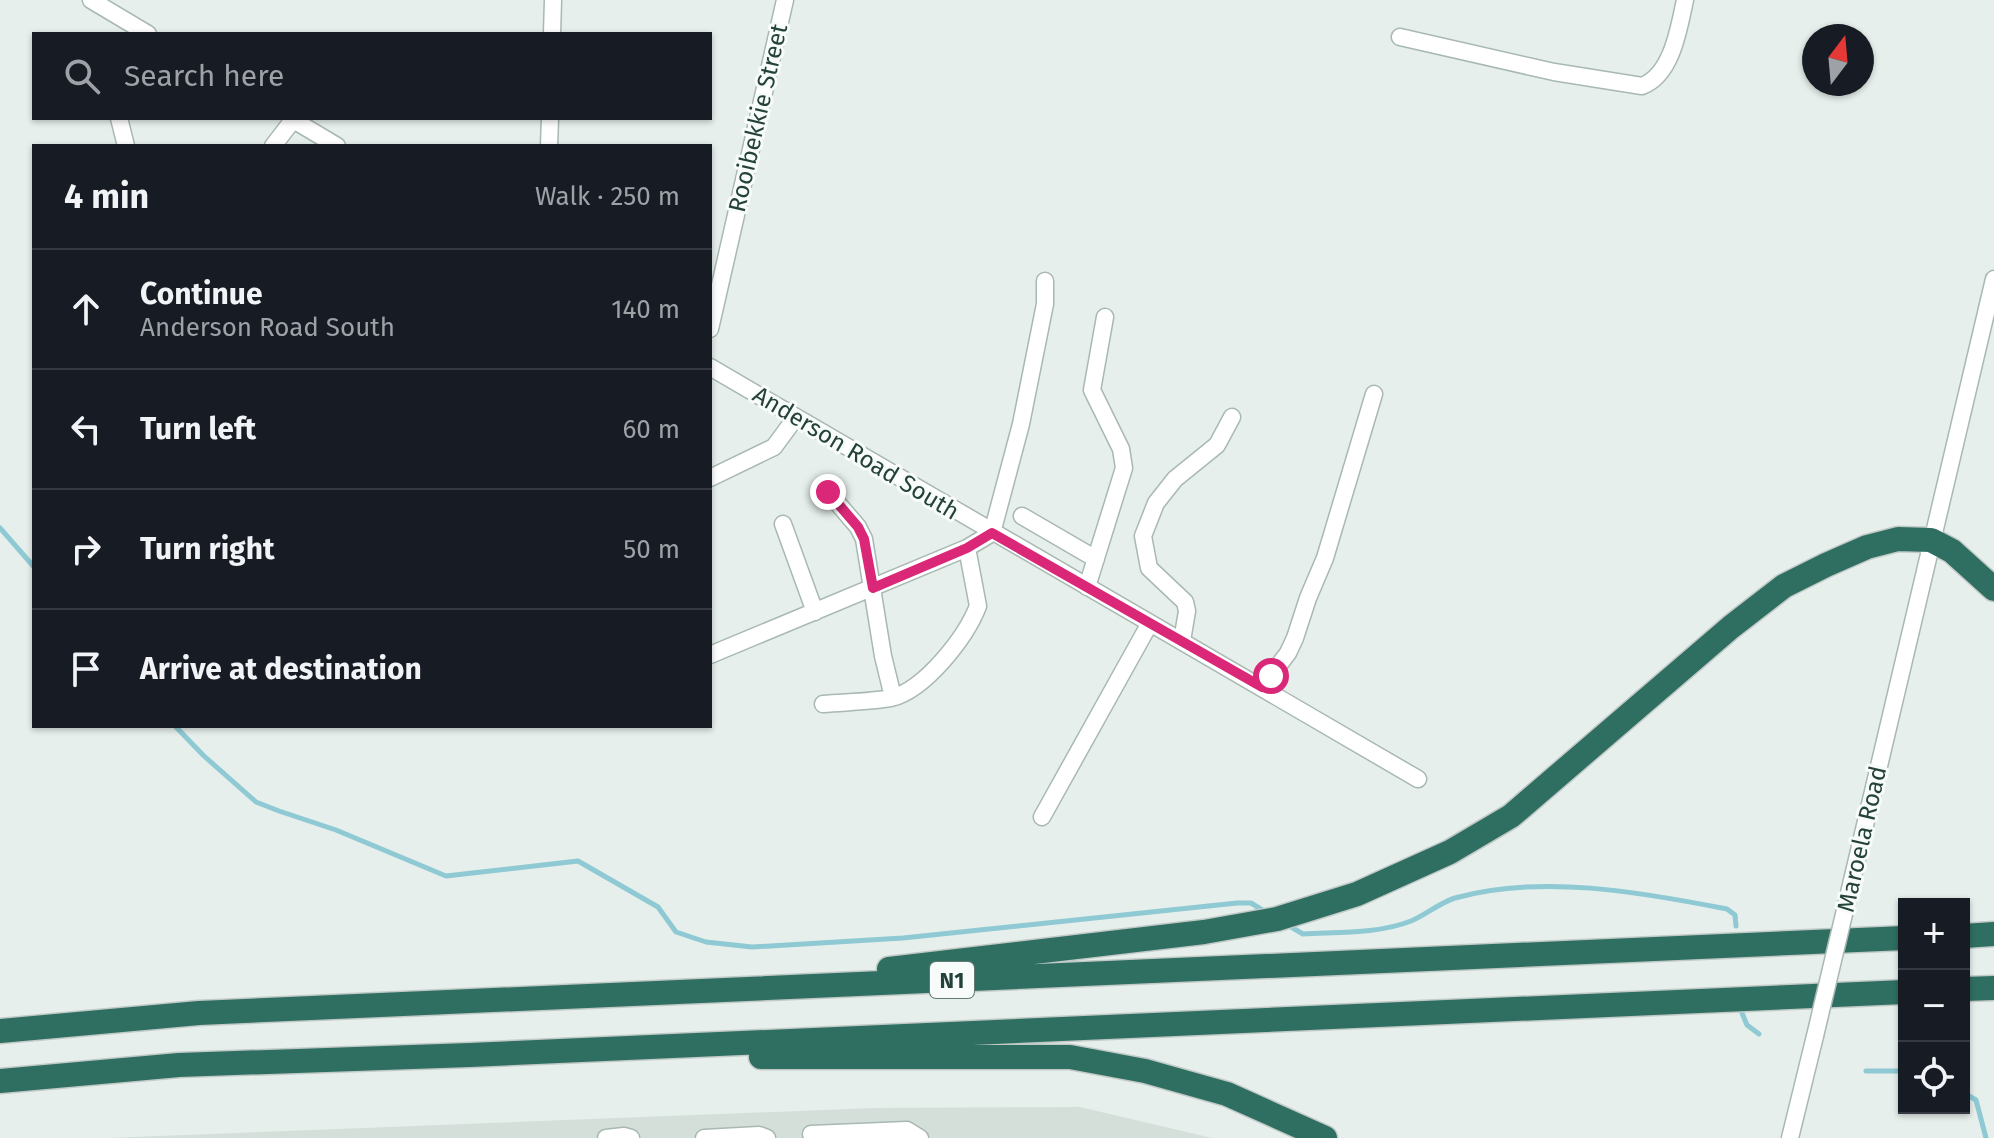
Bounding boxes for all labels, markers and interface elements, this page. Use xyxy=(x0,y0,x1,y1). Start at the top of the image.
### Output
street label: Rooibekkie Street xyxy=(723,21,793,215)
north arrow xyxy=(1802,24,1874,96)
search box xyxy=(32,32,712,120)
icon: search xyxy=(60,54,104,98)
text: Search here xyxy=(124,58,284,94)
text: 4 min xyxy=(64,176,149,217)
text: Walk · 250 m xyxy=(535,181,680,212)
text: Continue xyxy=(140,276,263,312)
icon: ahead xyxy=(64,287,108,331)
text: 140 m xyxy=(611,294,680,325)
text: Anderson Road South xyxy=(140,312,395,343)
street label: Anderson Road South xyxy=(748,380,964,526)
icon: left xyxy=(64,407,108,451)
text: Turn left xyxy=(140,411,256,447)
text: 60 m xyxy=(622,414,680,445)
route end xyxy=(810,474,846,510)
icon: right xyxy=(64,527,108,571)
text: Turn right xyxy=(140,531,275,567)
text: 50 m xyxy=(623,534,680,565)
icon: arrive xyxy=(64,647,108,691)
text: Arrive at destination xyxy=(140,651,422,687)
route start xyxy=(1253,658,1289,694)
street label: Maroela Road xyxy=(1832,763,1892,915)
map controls xyxy=(1898,898,1970,1114)
button: + xyxy=(1898,898,1970,970)
road number: N1 xyxy=(930,962,974,998)
button: − xyxy=(1898,970,1970,1042)
button: locate xyxy=(1898,1042,1970,1114)

